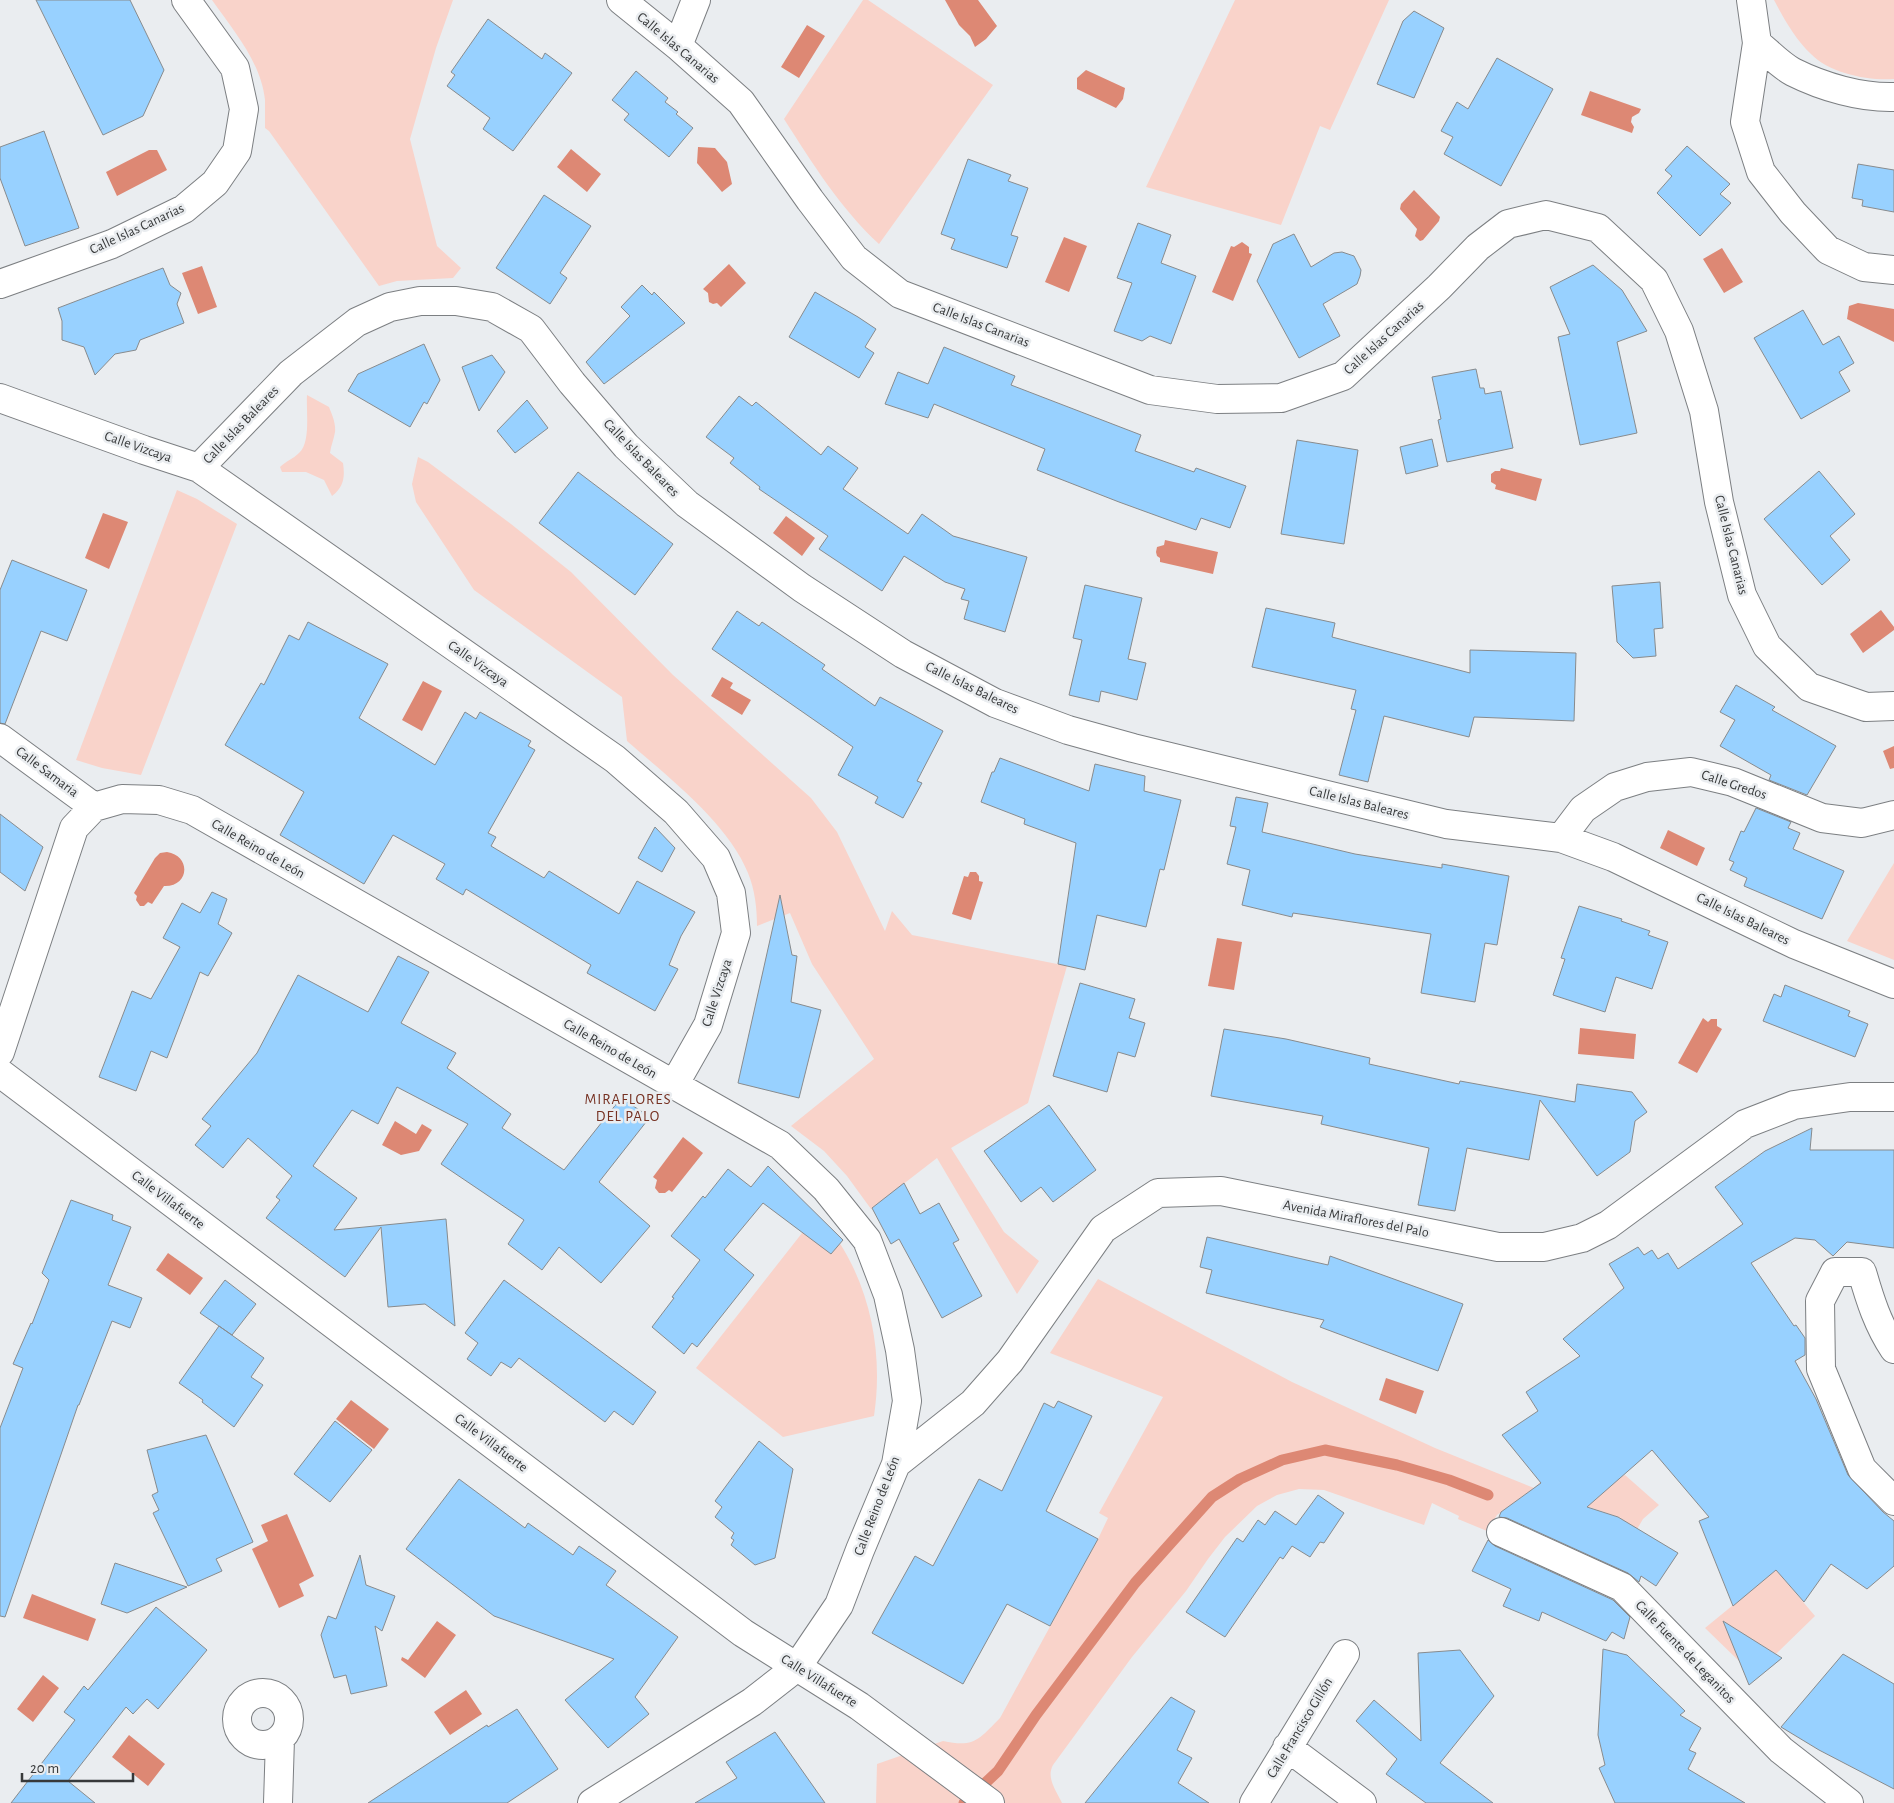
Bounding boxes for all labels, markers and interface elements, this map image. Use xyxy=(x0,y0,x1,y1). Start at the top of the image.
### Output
street label: Calle Islas Canarias xyxy=(634,10,722,86)
street label: Calle Islas Canarias xyxy=(88,201,186,257)
street label: Calle Islas Canarias xyxy=(1341,299,1427,377)
street label: Calle Islas Canarias xyxy=(931,300,1031,350)
street label: Calle Islas Baleares xyxy=(201,383,281,467)
street label: Calle Islas Baleares xyxy=(601,416,681,500)
street label: Calle Vizcaya xyxy=(103,429,174,465)
street label: Calle Islas Canarias xyxy=(1712,494,1750,596)
street label: Calle Vizcaya xyxy=(445,638,511,690)
street label: Calle Islas Baleares xyxy=(923,659,1021,717)
street label: Calle Samaria xyxy=(13,744,81,800)
street label: Calle Gredos xyxy=(1700,768,1768,802)
street label: Calle Islas Baleares xyxy=(1308,784,1410,822)
street label: Calle Reino de León xyxy=(209,817,307,881)
street label: Calle Islas Baleares xyxy=(1694,890,1792,948)
street label: Calle Vizcaya xyxy=(700,957,735,1028)
street label: Calle Reino de León xyxy=(561,1017,659,1081)
district label: MIRAFLORES DEL PALO xyxy=(584,1092,672,1124)
street label: Calle Villafuerte xyxy=(129,1168,207,1232)
street label: Avenida Miraflores del Palo xyxy=(1282,1198,1430,1240)
street label: Calle Villafuerte xyxy=(452,1411,530,1475)
street label: Calle Reino de León xyxy=(852,1454,902,1558)
street label: Calle Fuente de Leganitos xyxy=(1633,1598,1737,1706)
street label: Calle Villafuerte xyxy=(778,1652,860,1710)
street label: Calle Francisco Gillón xyxy=(1265,1675,1335,1781)
scale bar xyxy=(22,1750,134,1782)
text: 20 m xyxy=(30,1761,59,1776)

